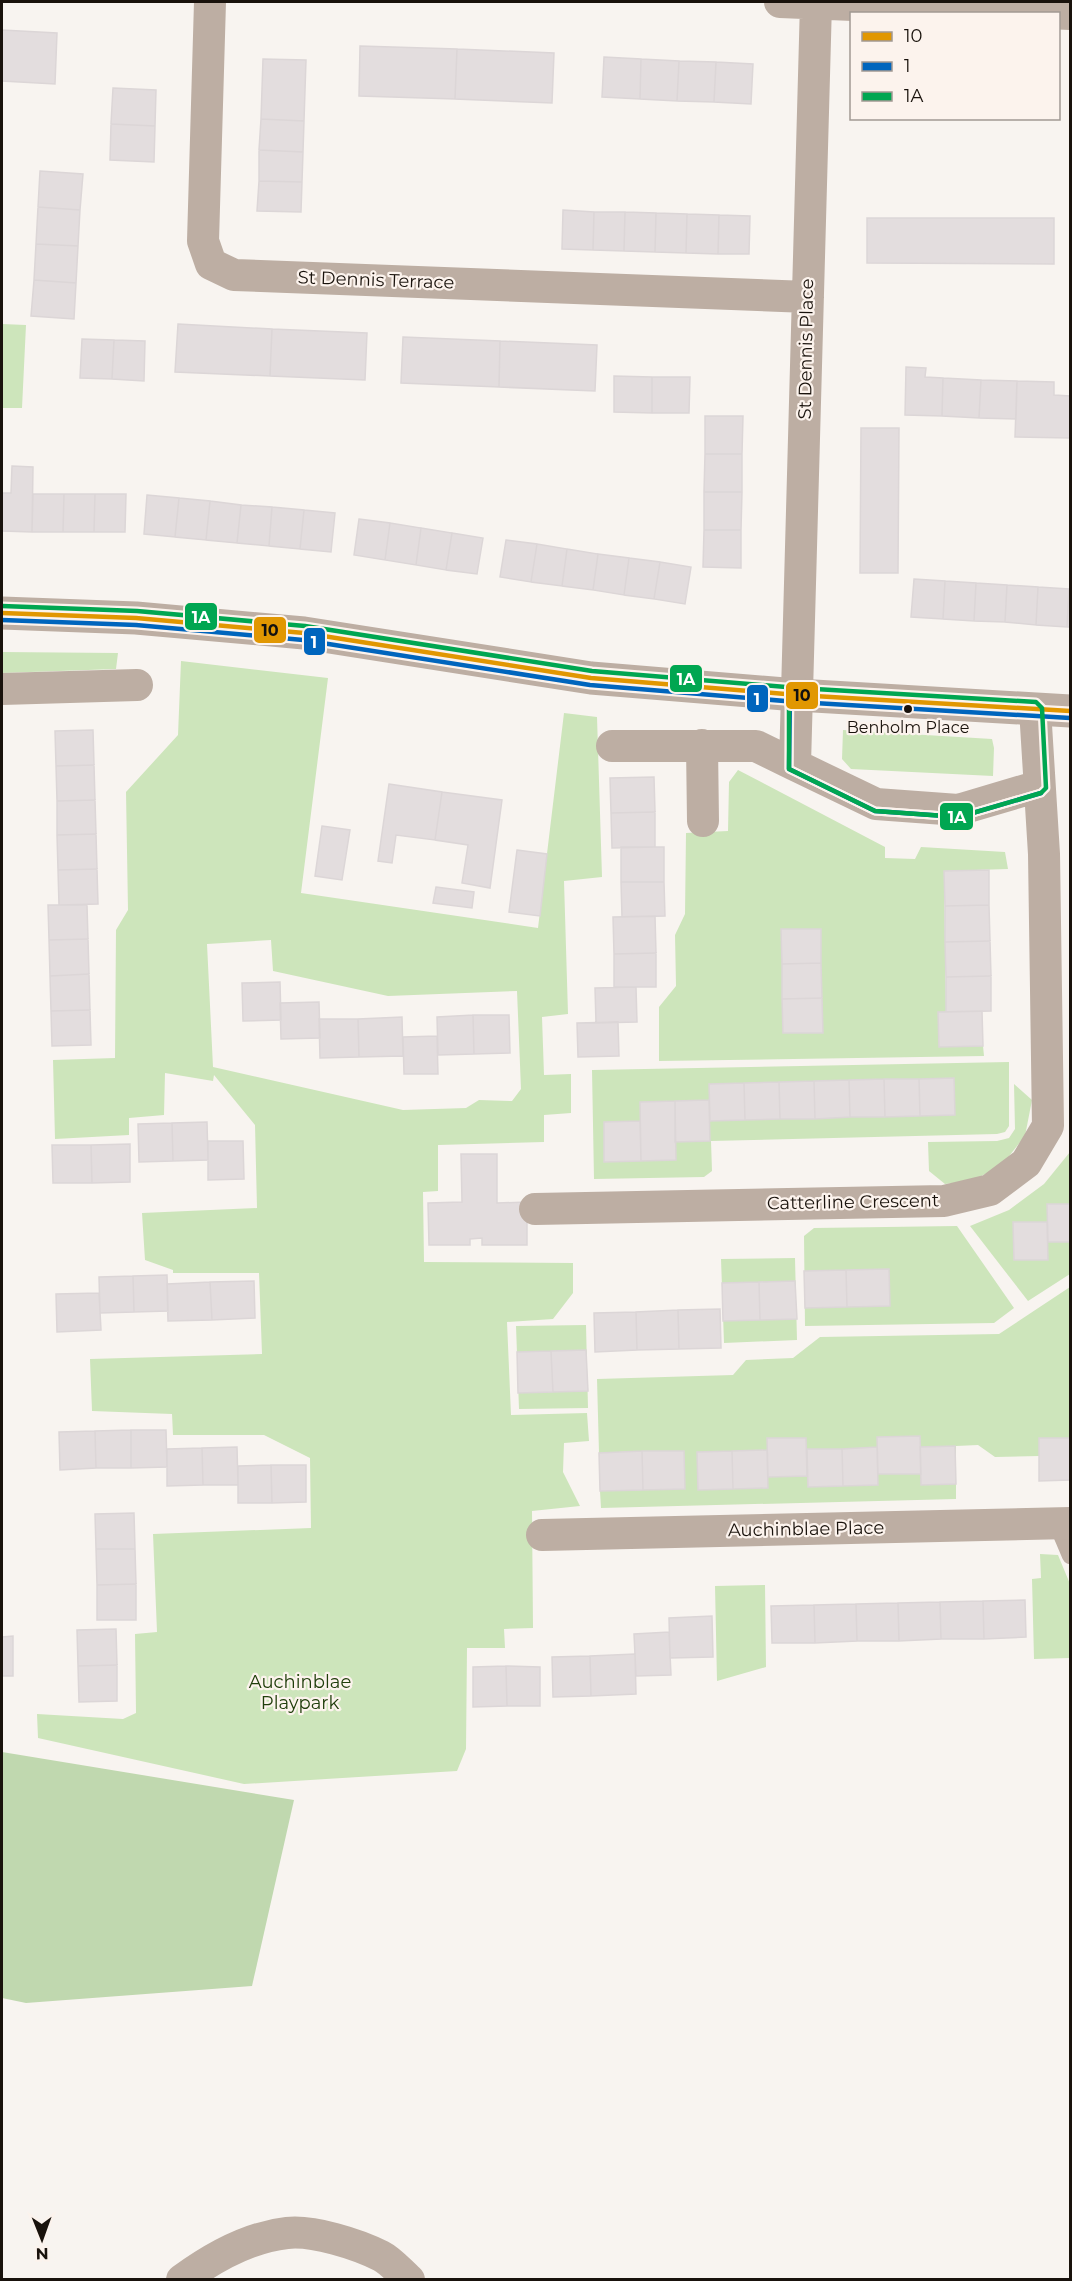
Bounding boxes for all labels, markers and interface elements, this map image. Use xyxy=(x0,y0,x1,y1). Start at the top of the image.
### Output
legend xyxy=(850,12,1060,120)
text: 10 xyxy=(904,25,922,47)
text: 1 xyxy=(904,55,911,77)
text: 1A xyxy=(904,85,923,107)
street label: St Dennis Terrace xyxy=(297,266,455,294)
street label: St Dennis Place xyxy=(794,278,818,420)
line badge: 1A xyxy=(184,602,218,631)
text: 1A xyxy=(192,608,211,627)
line badge: 10 xyxy=(253,616,287,644)
text: 10 xyxy=(261,621,279,640)
line badge: 1 xyxy=(303,627,326,656)
text: 1 xyxy=(311,633,317,652)
line badge: 1A xyxy=(669,664,703,693)
text: 1A xyxy=(677,670,696,689)
line badge: 10 xyxy=(785,681,819,710)
line badge: 1 xyxy=(746,684,769,713)
text: 10 xyxy=(793,686,811,705)
text: 1 xyxy=(754,690,760,709)
marker: Benholm Place xyxy=(902,703,914,715)
place label: Benholm Place xyxy=(847,718,969,737)
line badge: 1A xyxy=(939,802,974,831)
text: 1A xyxy=(948,808,967,827)
street label: Catterline Crescent xyxy=(767,1189,939,1215)
street label: Auchinblae Place xyxy=(728,1517,885,1541)
park label: Auchinblae Playpark xyxy=(249,1671,351,1714)
north arrow xyxy=(12,2209,72,2269)
text: N xyxy=(36,2244,49,2263)

